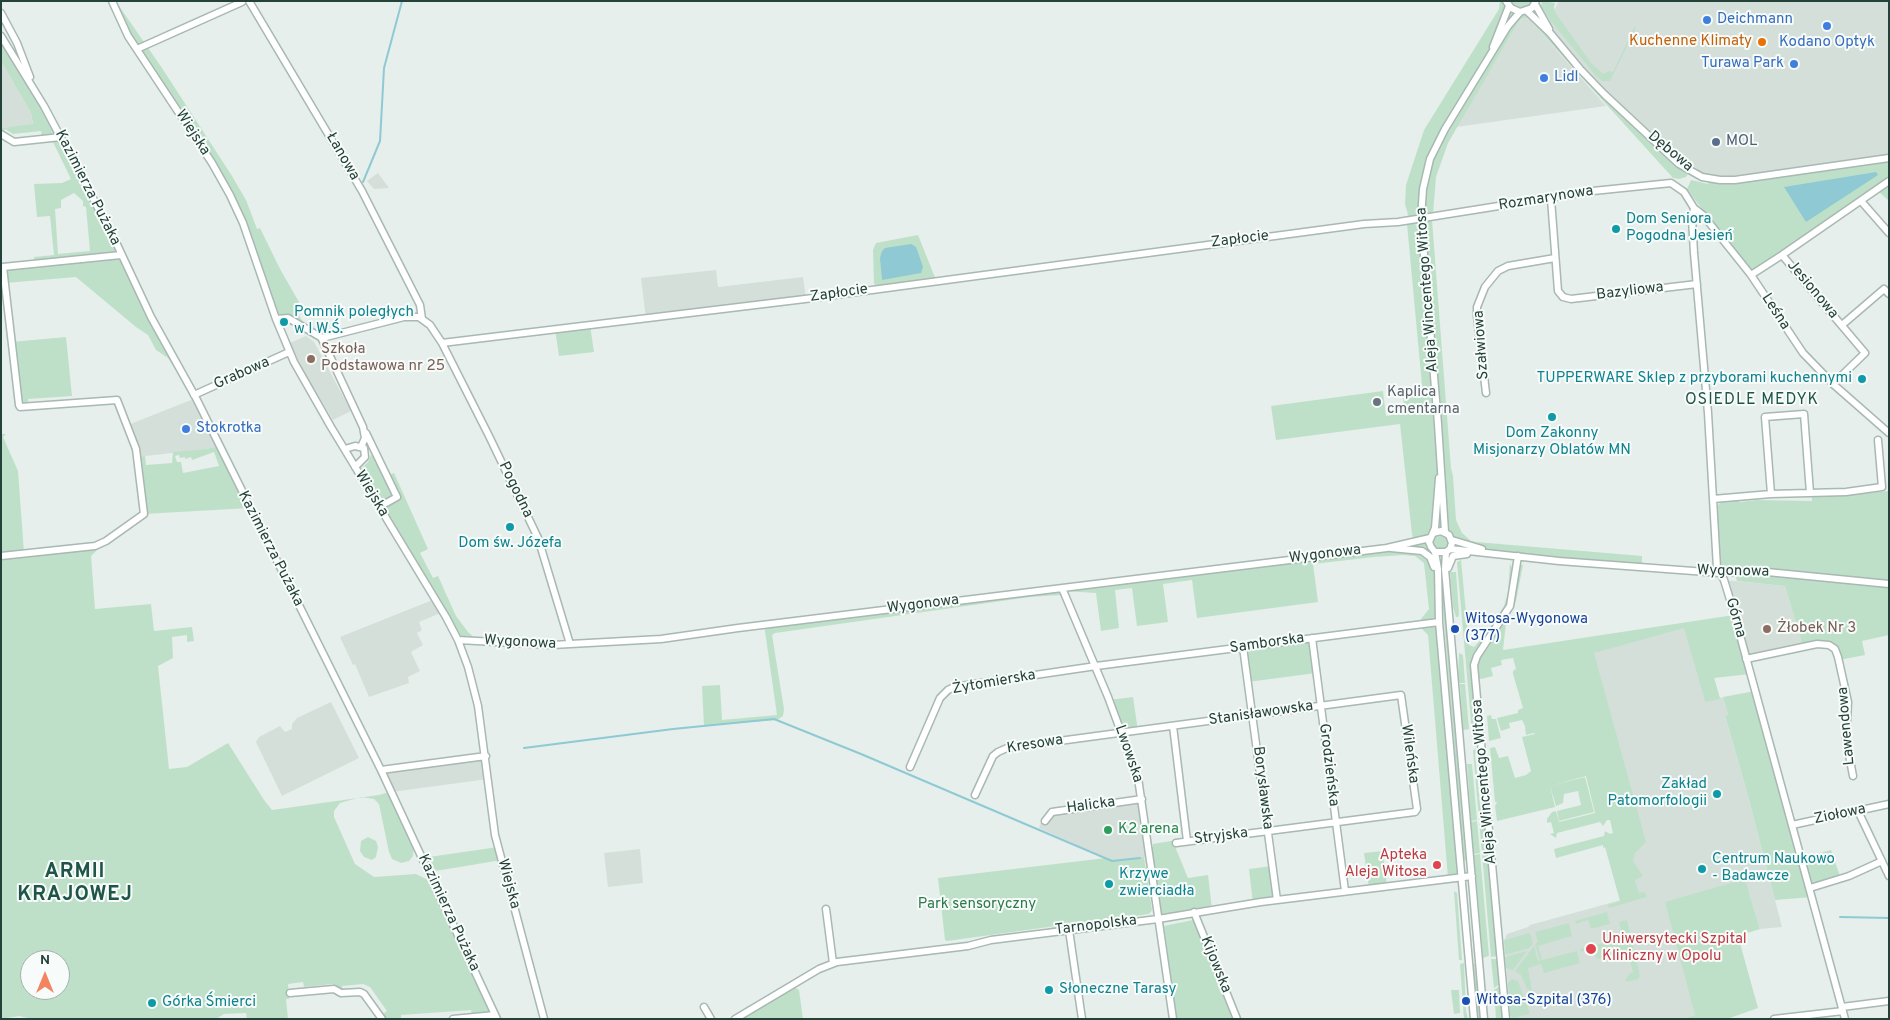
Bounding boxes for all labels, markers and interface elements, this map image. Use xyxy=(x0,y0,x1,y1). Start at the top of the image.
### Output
place label: Deichmann xyxy=(1717,11,1793,29)
marker: Deichmann xyxy=(1701,14,1713,26)
marker: Kodano Optyk xyxy=(1821,20,1833,32)
place label: Kuchenne Klimaty xyxy=(1629,33,1752,51)
place label: Kodano Optyk xyxy=(1779,34,1875,52)
marker: Kuchenne Klimaty xyxy=(1756,36,1768,48)
place label: Turawa Park xyxy=(1701,55,1784,73)
marker: Turawa Park xyxy=(1788,58,1800,70)
place label: Lidl xyxy=(1554,69,1579,87)
marker: Lidl xyxy=(1538,72,1550,84)
street label: Wiejska xyxy=(171,107,213,159)
street label: Kazimierza Pużaka xyxy=(50,127,124,249)
street label: Dębowa xyxy=(1644,128,1696,176)
street label: Łanowa xyxy=(321,130,363,184)
place label: MOL xyxy=(1726,133,1757,151)
marker: MOL xyxy=(1710,136,1722,148)
street label: Rozmarynowa xyxy=(1497,183,1595,215)
street label: Aleja Wincentego Witosa xyxy=(1413,207,1443,373)
place label: Dom Seniora Pogodna Jesień xyxy=(1626,211,1733,246)
marker: Dom Seniora Pogodna Jesień xyxy=(1610,223,1622,235)
street label: Zapłocie xyxy=(1210,228,1270,252)
street label: Jesionowa xyxy=(1782,257,1842,323)
street label: Bazyliowa xyxy=(1595,279,1665,305)
street label: Zapłocie xyxy=(809,281,869,307)
street label: Leśna xyxy=(1757,290,1793,334)
place label: Pomnik poległych w I W.Ś. xyxy=(294,304,414,339)
street label: Szałwiowa xyxy=(1471,310,1493,380)
marker: Pomnik poległych w I W.Ś. xyxy=(278,316,290,328)
place label: Szkoła Podstawowa nr 25 xyxy=(321,341,445,376)
marker: Szkoła Podstawowa nr 25 xyxy=(305,353,317,365)
street label: Grabowa xyxy=(211,354,273,394)
place label: TUPPERWARE Sklep z przyborami kuchennymi xyxy=(1537,370,1852,388)
marker: TUPPERWARE Sklep z przyborami kuchennymi xyxy=(1856,373,1868,385)
place label: Kaplica cmentarna xyxy=(1387,384,1460,419)
district label: OSIEDLE MEDYK xyxy=(1683,391,1821,411)
marker: Kaplica cmentarna xyxy=(1371,396,1383,408)
marker: Dom Zakonny Misjonarzy Oblatów MN xyxy=(1546,411,1558,423)
place label: Stokrotka xyxy=(196,420,261,438)
marker: Stokrotka xyxy=(180,423,192,435)
place label: Dom Zakonny Misjonarzy Oblatów MN xyxy=(1473,425,1631,460)
street label: Pogodna xyxy=(494,459,536,521)
street label: Wiejska xyxy=(350,468,392,520)
street label: Kazimierza Pużaka xyxy=(233,488,307,610)
marker: Dom św. Józefa xyxy=(504,521,516,533)
place label: Dom św. Józefa xyxy=(458,535,562,553)
street label: Wygonowa xyxy=(1288,542,1362,568)
street label: Wygonowa xyxy=(1697,562,1769,582)
street label: Wygonowa xyxy=(886,592,960,618)
street label: Górna xyxy=(1721,596,1749,640)
place label: Witosa-Wygonowa (377) xyxy=(1465,611,1588,646)
place label: Żłobek Nr 3 xyxy=(1777,620,1856,638)
marker: Witosa-Wygonowa (377) xyxy=(1449,623,1461,635)
marker: Żłobek Nr 3 xyxy=(1761,623,1773,635)
street label: Samborska xyxy=(1229,630,1305,658)
street label: Wygonowa xyxy=(483,632,557,654)
street label: Żytomierska xyxy=(951,667,1037,699)
street label: Lawendowa xyxy=(1835,686,1859,766)
street label: Stanisławowska xyxy=(1208,698,1314,730)
street label: Aleja Wincentego Witosa xyxy=(1469,699,1501,865)
street label: Lwowska xyxy=(1110,723,1146,785)
street label: Grodzieńska xyxy=(1314,723,1342,807)
street label: Wileńska xyxy=(1396,723,1422,785)
street label: Kresowa xyxy=(1006,732,1064,758)
street label: Borysławska xyxy=(1248,745,1276,831)
place label: Zakład Patomorfologii xyxy=(1608,776,1707,811)
marker: Zakład Patomorfologii xyxy=(1711,788,1723,800)
street label: Halicka xyxy=(1066,794,1116,818)
street label: Ziołowa xyxy=(1812,801,1868,829)
place label: K2 arena xyxy=(1118,821,1179,839)
marker: K2 arena xyxy=(1102,824,1114,836)
street label: Stryjska xyxy=(1193,825,1249,849)
place label: Apteka Aleja Witosa xyxy=(1345,847,1427,882)
place label: Centrum Naukowo - Badawcze xyxy=(1712,851,1835,886)
street label: Kazimierza Pużaka xyxy=(413,852,483,974)
street label: Wiejska xyxy=(493,857,523,911)
marker: Apteka Aleja Witosa xyxy=(1431,859,1443,871)
district label: ARMII KRAJOWEJ xyxy=(16,861,134,908)
marker: Centrum Naukowo - Badawcze xyxy=(1696,863,1708,875)
place label: Krzywe zwierciadła xyxy=(1119,866,1194,901)
marker: Krzywe zwierciadła xyxy=(1103,878,1115,890)
park label: Park sensoryczny xyxy=(918,896,1036,914)
street label: Tarnopolska xyxy=(1054,912,1138,940)
place label: Uniwersytecki Szpital Kliniczny w Opolu xyxy=(1602,931,1747,966)
street label: Kijowska xyxy=(1196,934,1234,996)
marker: Uniwersytecki Szpital Kliniczny w Opolu xyxy=(1584,942,1598,956)
north arrow xyxy=(20,950,70,1000)
text: N xyxy=(40,952,50,969)
place label: Słoneczne Tarasy xyxy=(1059,981,1176,999)
marker: Słoneczne Tarasy xyxy=(1043,984,1055,996)
place label: Witosa-Szpital (376) xyxy=(1476,992,1612,1010)
place label: Górka Śmierci xyxy=(162,994,256,1012)
marker: Witosa-Szpital (376) xyxy=(1460,995,1472,1007)
marker: Górka Śmierci xyxy=(146,997,158,1009)

